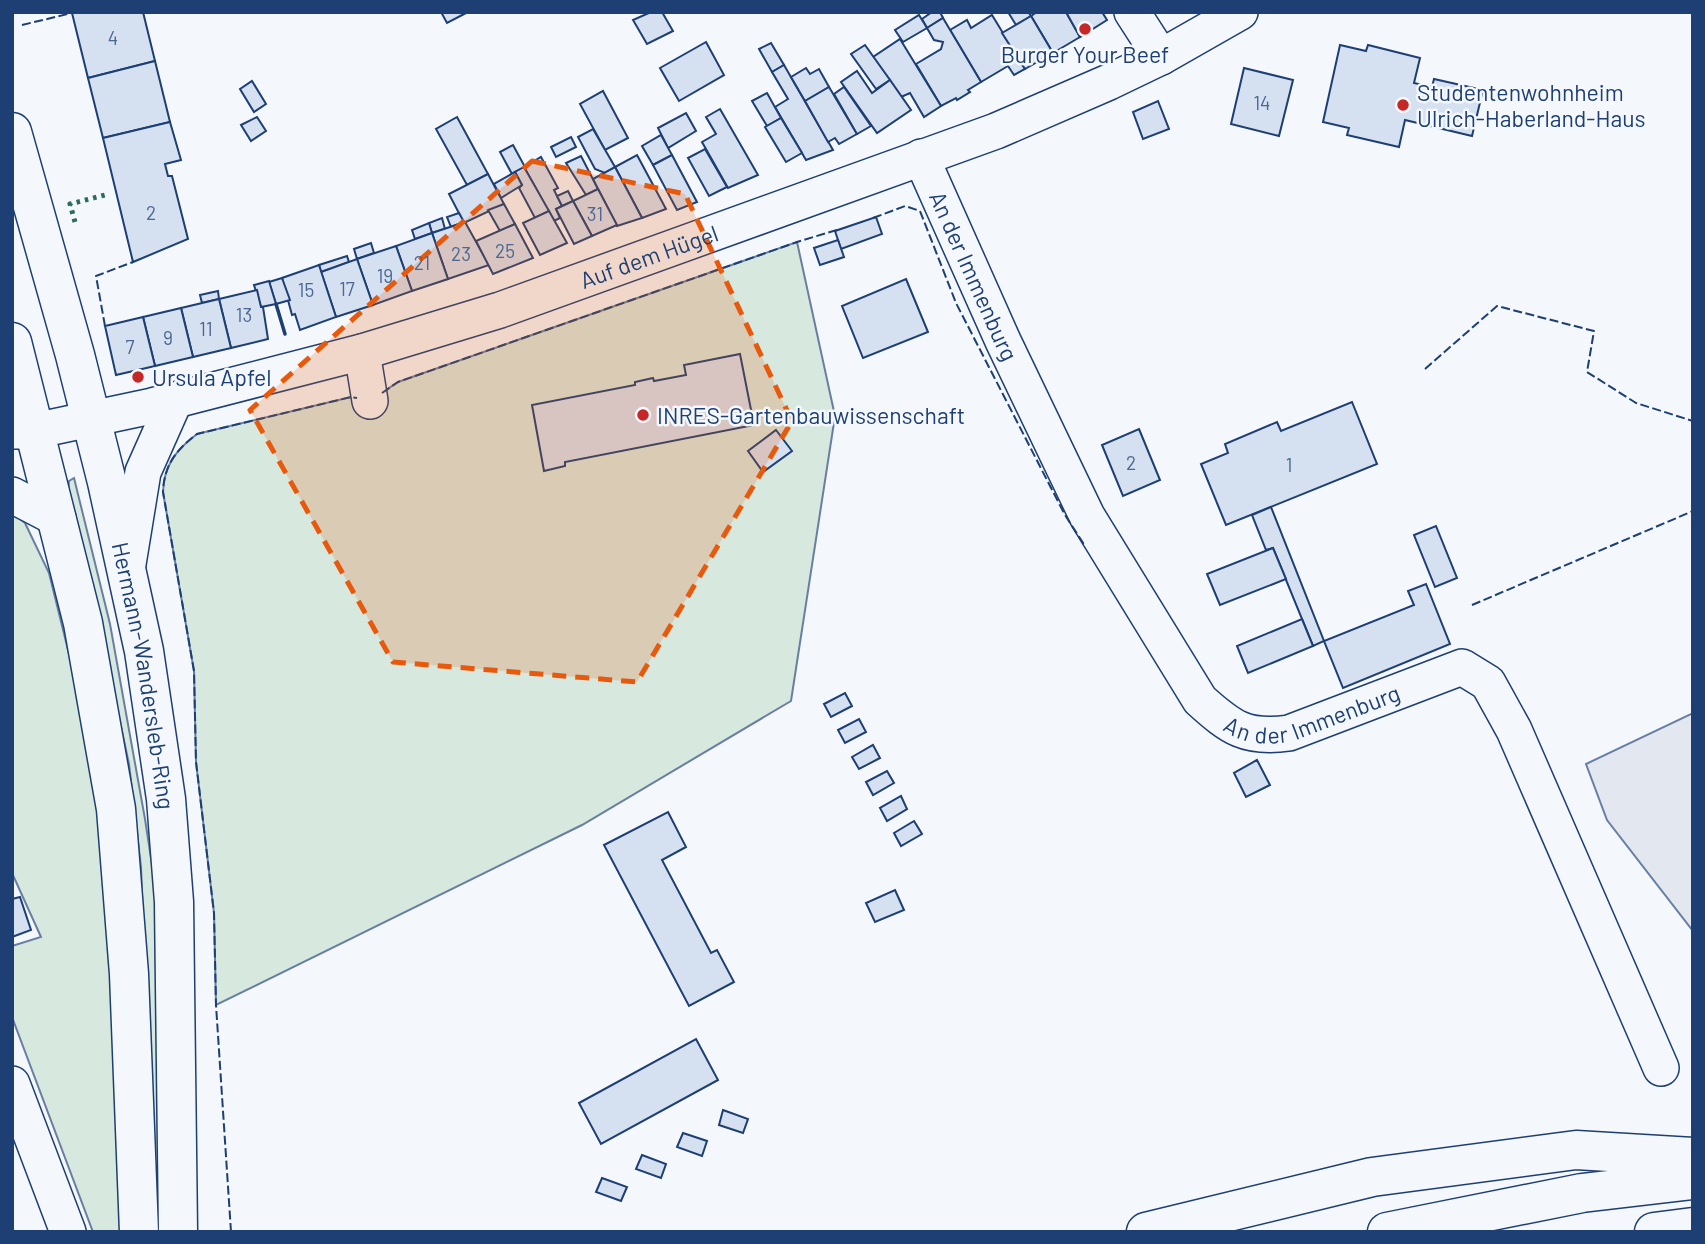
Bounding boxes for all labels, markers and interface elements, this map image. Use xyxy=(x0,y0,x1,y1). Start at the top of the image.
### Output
marker: Burger Your Beef xyxy=(1077,21,1093,37)
house number: 4 xyxy=(108,26,118,49)
place label: Burger Your Beef xyxy=(1001,40,1169,68)
place label: Studentenwohnheim Ulrich-Haberland-Haus xyxy=(1417,78,1646,132)
house number: 14 xyxy=(1253,91,1271,114)
marker: Studentenwohnheim Ulrich-Haberland-Haus xyxy=(1395,97,1411,113)
street label: An der Immenburg xyxy=(924,187,1024,365)
house number: 2 xyxy=(146,201,156,224)
house number: 31 xyxy=(587,202,603,225)
street label: Auf dem Hügel xyxy=(576,219,722,294)
house number: 25 xyxy=(495,239,515,262)
house number: 23 xyxy=(451,242,471,265)
house number: 21 xyxy=(414,251,430,274)
house number: 19 xyxy=(377,264,393,287)
house number: 17 xyxy=(339,277,355,300)
house number: 15 xyxy=(298,278,314,301)
house number: 13 xyxy=(236,303,252,326)
house number: 11 xyxy=(199,317,213,340)
house number: 9 xyxy=(163,326,173,349)
house number: 7 xyxy=(126,335,135,358)
place label: Ursula Apfel xyxy=(152,363,272,391)
marker: Ursula Apfel xyxy=(130,369,146,385)
place label: INRES-Gartenbauwissenschaft xyxy=(657,401,965,429)
marker: INRES-Gartenbauwissenschaft xyxy=(635,407,651,423)
house number: 2 xyxy=(1126,451,1136,474)
house number: 1 xyxy=(1286,453,1292,476)
street label: Hermann-Wandersleb-Ring xyxy=(107,539,181,810)
street label: An der Immenburg xyxy=(1219,678,1404,749)

